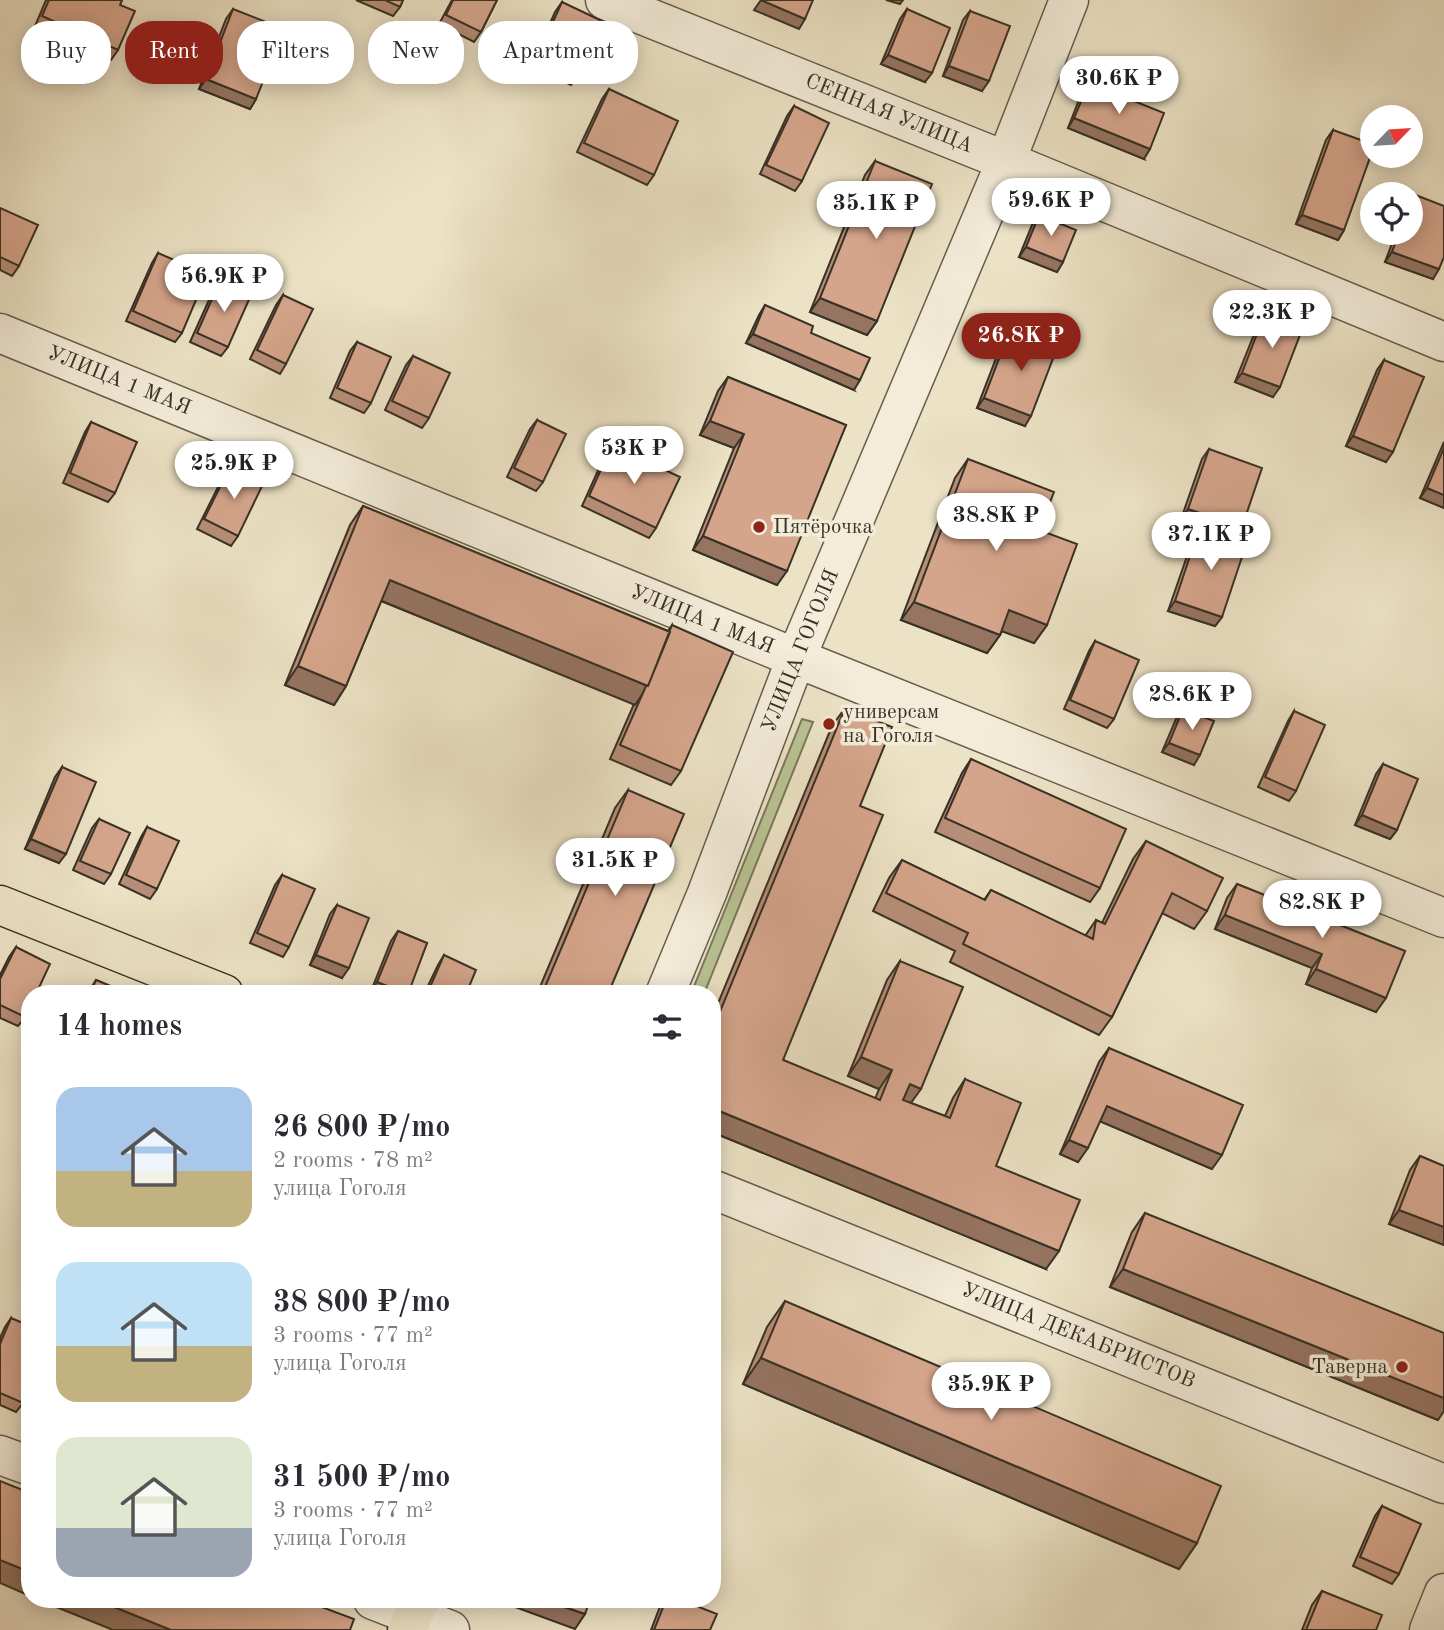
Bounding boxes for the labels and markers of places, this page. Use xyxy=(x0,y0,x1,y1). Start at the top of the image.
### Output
pin: 30.6K ₽ xyxy=(1054,57,1184,116)
pin: 59.6K ₽ xyxy=(986,178,1116,238)
pin: 35.1K ₽ xyxy=(811,182,941,241)
pin: 56.9K ₽ xyxy=(159,254,289,314)
pin: 22.3K ₽ xyxy=(1207,290,1337,350)
pin: 26.8K ₽ xyxy=(956,314,1086,373)
pin: 53K ₽ xyxy=(585,426,683,486)
pin: 25.9K ₽ xyxy=(169,442,299,501)
pin: 38.8K ₽ xyxy=(931,494,1061,553)
pin: 37.1K ₽ xyxy=(1146,512,1276,572)
place label: Пятёрочка xyxy=(773,517,873,538)
marker: Пятёрочка xyxy=(751,519,767,535)
pin: 28.6K ₽ xyxy=(1127,672,1257,732)
place label: универсам на Гоголя xyxy=(843,702,939,747)
marker: универсам на Гоголя xyxy=(821,716,837,732)
pin: 31.5K ₽ xyxy=(550,838,680,898)
pin: 82.8K ₽ xyxy=(1257,880,1387,940)
place label: Таверна xyxy=(1311,1357,1388,1378)
marker: Таверна xyxy=(1394,1359,1410,1375)
pin: 35.9K ₽ xyxy=(926,1362,1056,1422)

